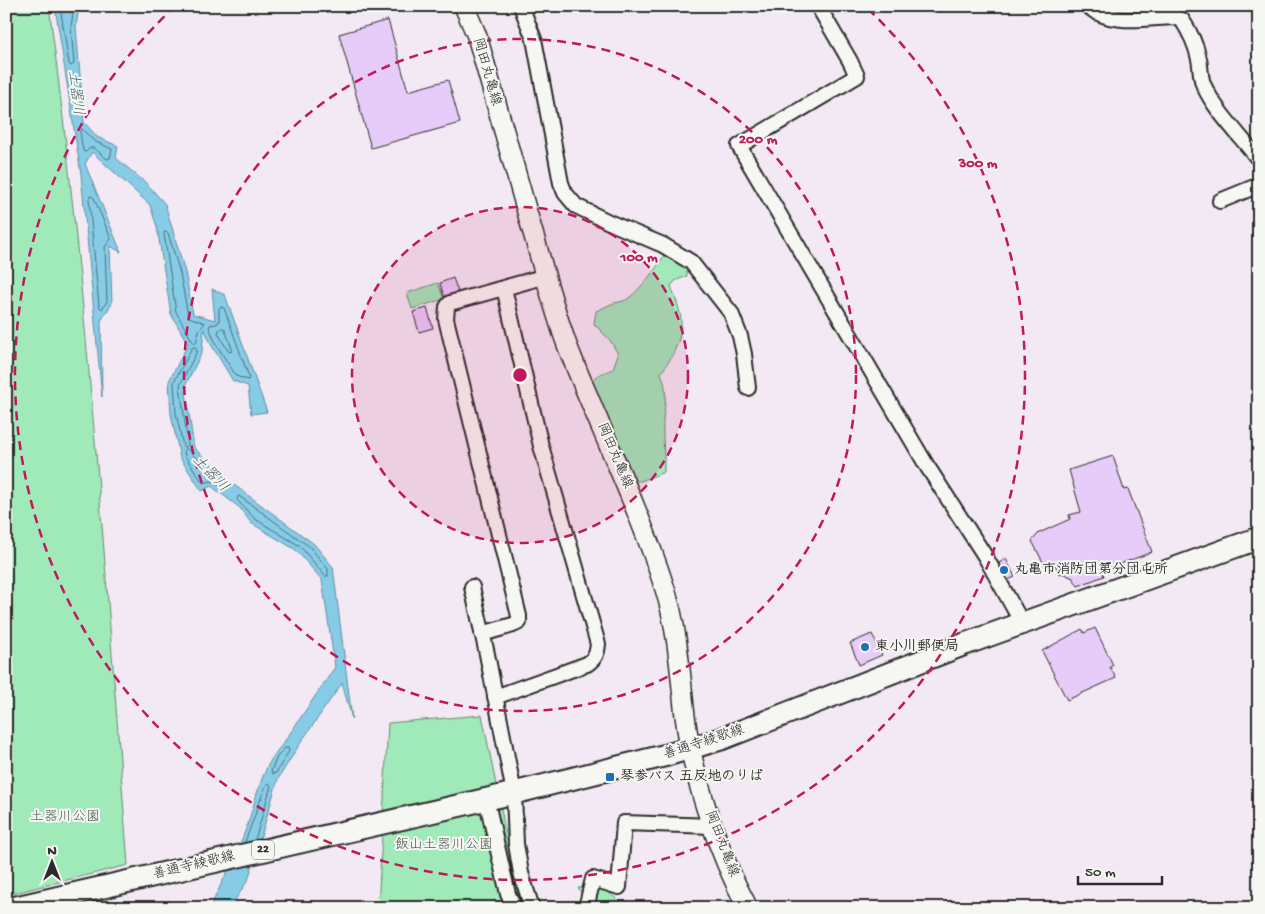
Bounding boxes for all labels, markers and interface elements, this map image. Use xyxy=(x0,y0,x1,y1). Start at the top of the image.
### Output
street label: 岡田丸亀線 xyxy=(468,36,504,108)
water label: 土器川 xyxy=(63,70,87,116)
text: 200 m xyxy=(739,131,778,149)
text: 300 m xyxy=(957,155,998,173)
text: 100 m xyxy=(619,249,658,267)
centre of rings xyxy=(511,366,529,384)
street label: 岡田丸亀線 xyxy=(593,420,635,492)
water label: 土器川 xyxy=(188,452,232,496)
place label: 丸亀市消防団第分団屯所 xyxy=(1014,561,1168,579)
marker: 丸亀市消防団第分団屯所 xyxy=(998,564,1010,576)
place label: 東小川郵便局 xyxy=(875,638,959,656)
marker: 東小川郵便局 xyxy=(859,641,871,653)
street label: 善通寺綾歌線 xyxy=(661,722,747,764)
place label: 琴参バス 五反地のりば xyxy=(620,768,763,786)
marker: 琴参バス 五反地のりば xyxy=(604,771,616,783)
street label: 岡田丸亀線 xyxy=(701,808,741,880)
park label: 土器川公園 xyxy=(30,809,100,826)
north arrow xyxy=(28,836,78,886)
park label: 飯山土器川公園 xyxy=(395,837,493,854)
road number: 22 xyxy=(252,840,274,860)
text: N xyxy=(47,843,57,860)
street label: 善通寺綾歌線 xyxy=(151,848,237,884)
scale bar xyxy=(1078,854,1161,886)
text: 50 m xyxy=(1085,864,1116,882)

